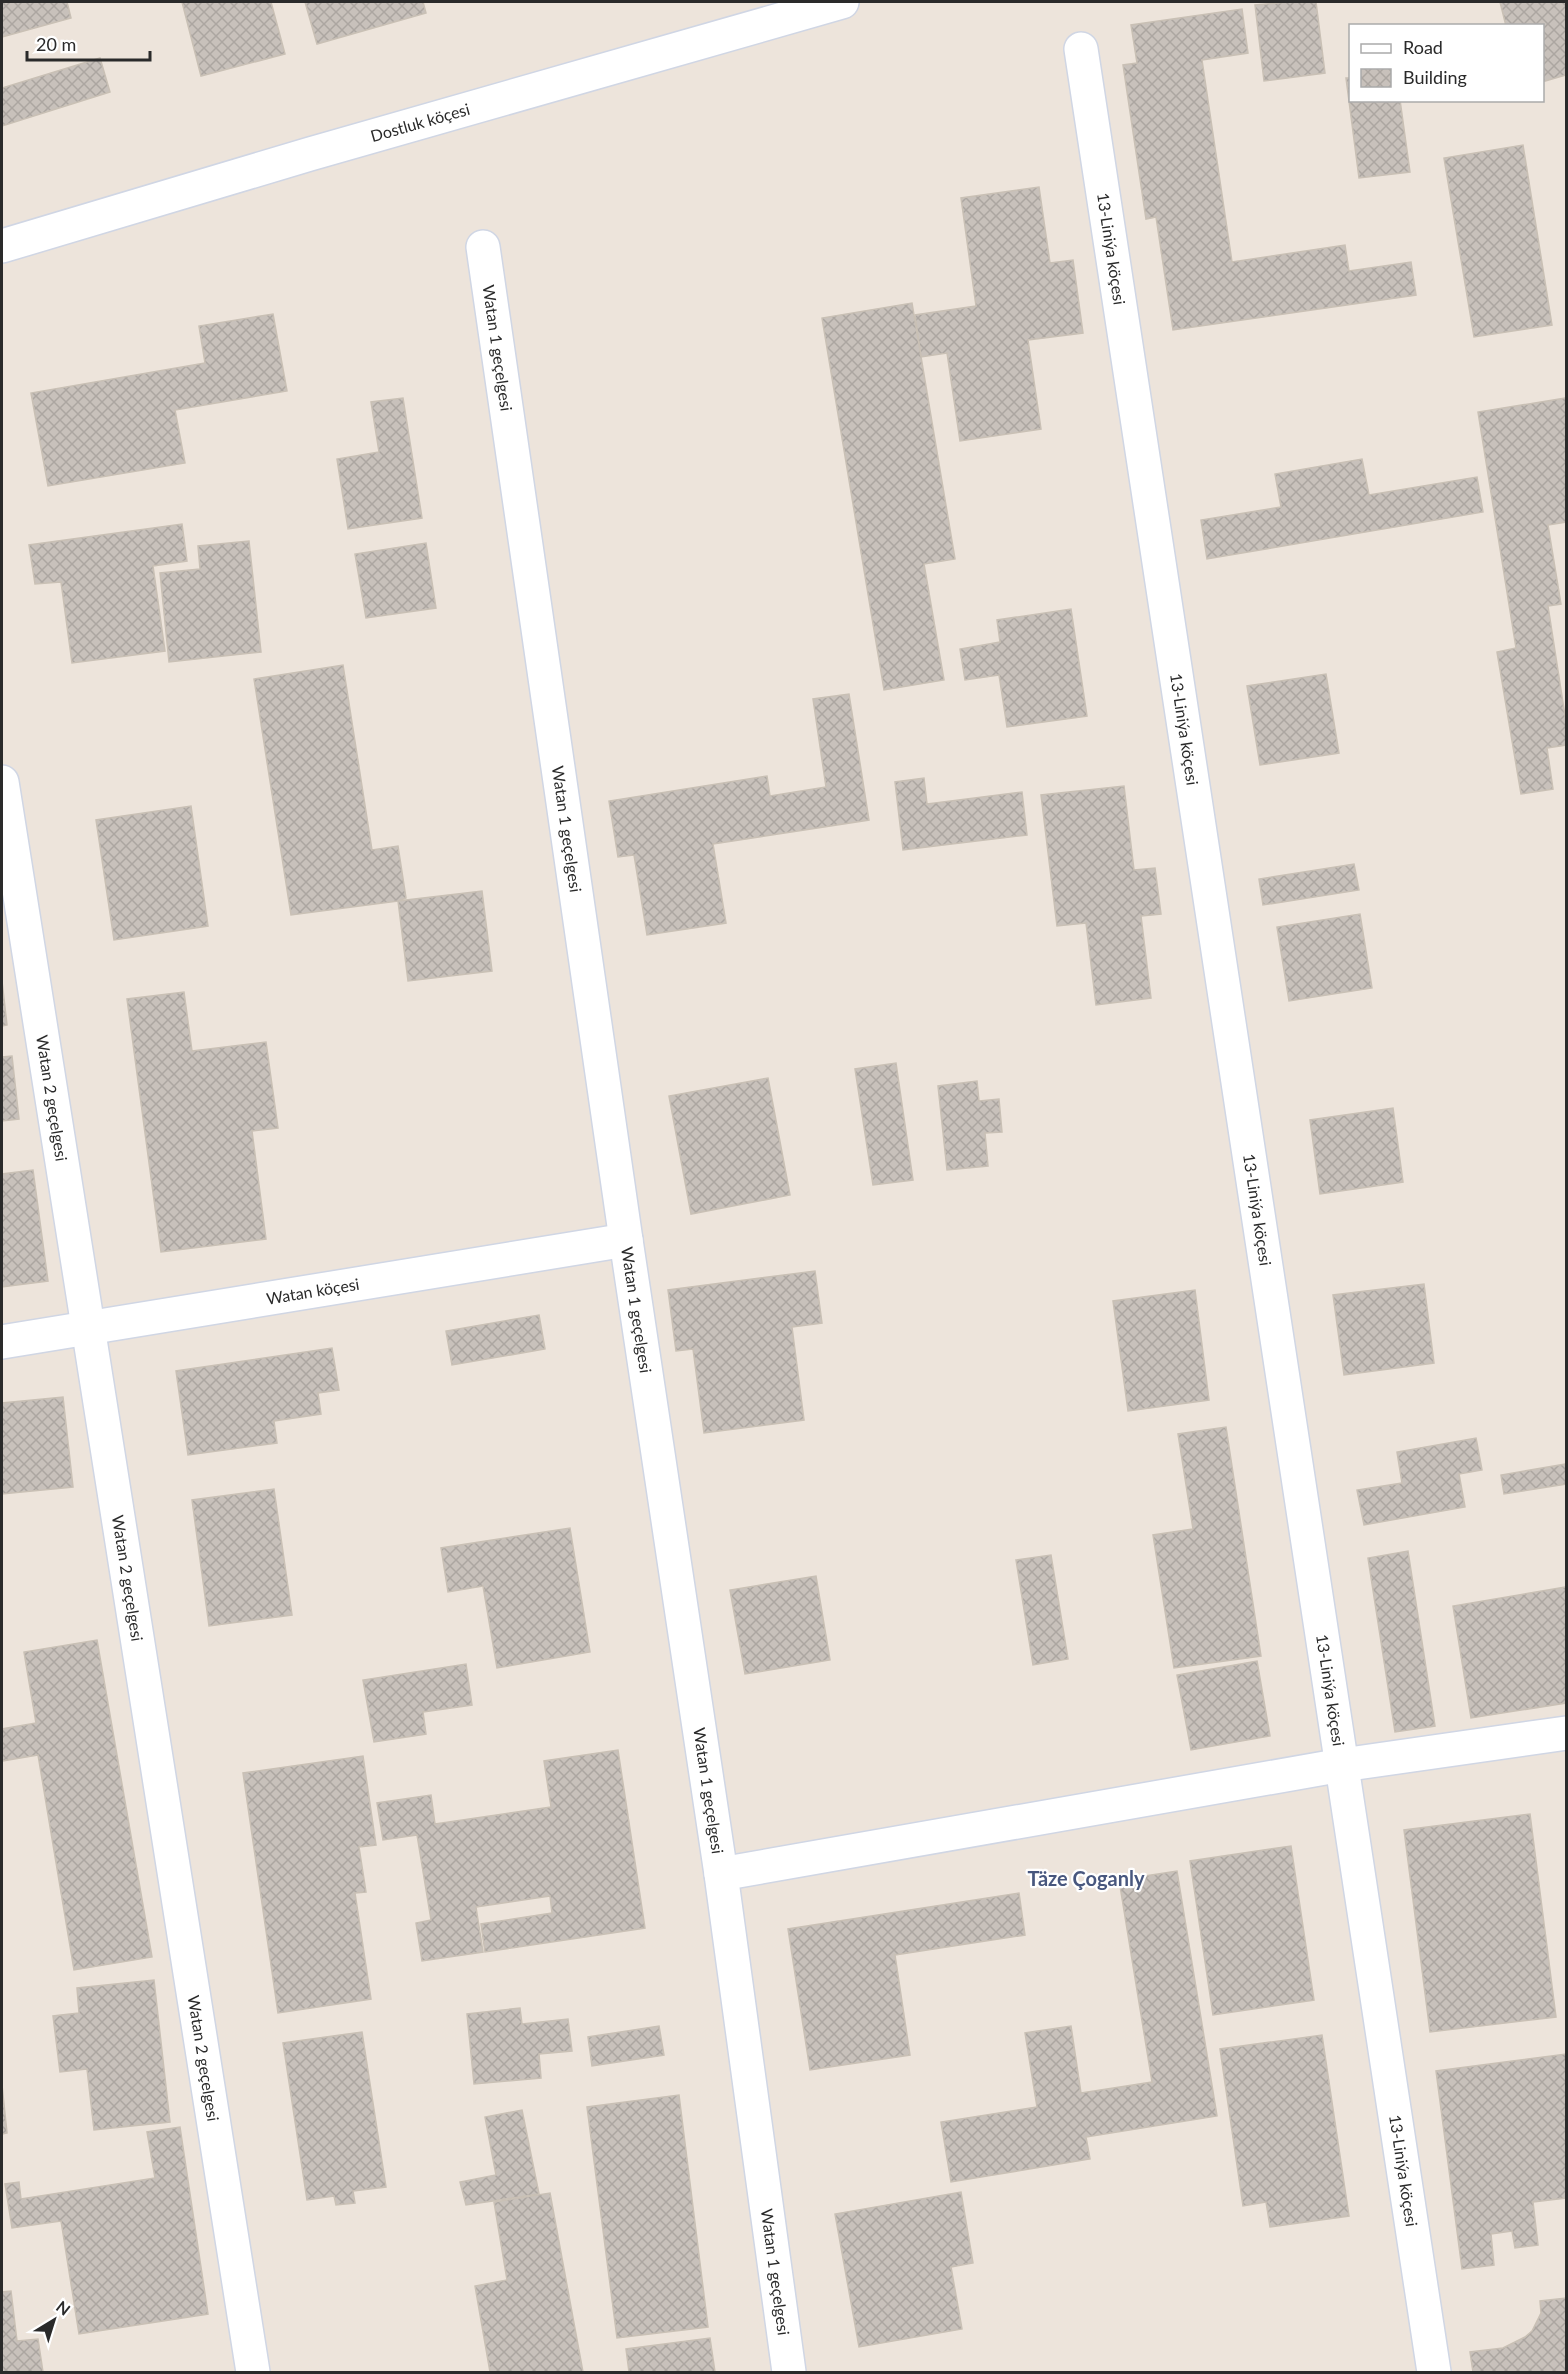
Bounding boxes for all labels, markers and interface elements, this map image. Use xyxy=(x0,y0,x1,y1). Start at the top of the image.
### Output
scale bar xyxy=(27,24,150,62)
legend xyxy=(1349,24,1544,102)
text: 20 m xyxy=(36,33,76,55)
text: Road xyxy=(1403,36,1443,58)
text: Building xyxy=(1403,66,1467,88)
street label: Dostluk köçesi xyxy=(368,99,472,145)
street label: 13-Liniýa köçesi xyxy=(1094,191,1130,306)
street label: Watan 1 geçelgesi xyxy=(480,283,517,412)
street label: 13-Liniýa köçesi xyxy=(1167,672,1203,786)
street label: Watan 1 geçelgesi xyxy=(549,764,586,893)
street label: Watan 2 geçelgesi xyxy=(33,1034,72,1162)
street label: 13-Liniýa köçesi xyxy=(1240,1152,1276,1267)
street label: Watan 1 geçelgesi xyxy=(618,1245,656,1374)
street label: Watan köçesi xyxy=(265,1274,361,1308)
street label: Watan 2 geçelgesi xyxy=(109,1514,147,1643)
street label: 13-Liniýa köçesi xyxy=(1313,1633,1349,1747)
street label: Watan 1 geçelgesi xyxy=(690,1726,728,1855)
district label: Täze Çoganly xyxy=(1027,1866,1145,1890)
street label: Watan 2 geçelgesi xyxy=(185,1994,223,2123)
street label: 13-Liniýa köçesi xyxy=(1386,2113,1422,2228)
street label: Watan 1 geçelgesi xyxy=(758,2207,794,2336)
north arrow xyxy=(24,2290,84,2350)
text: N xyxy=(53,2297,74,2319)

